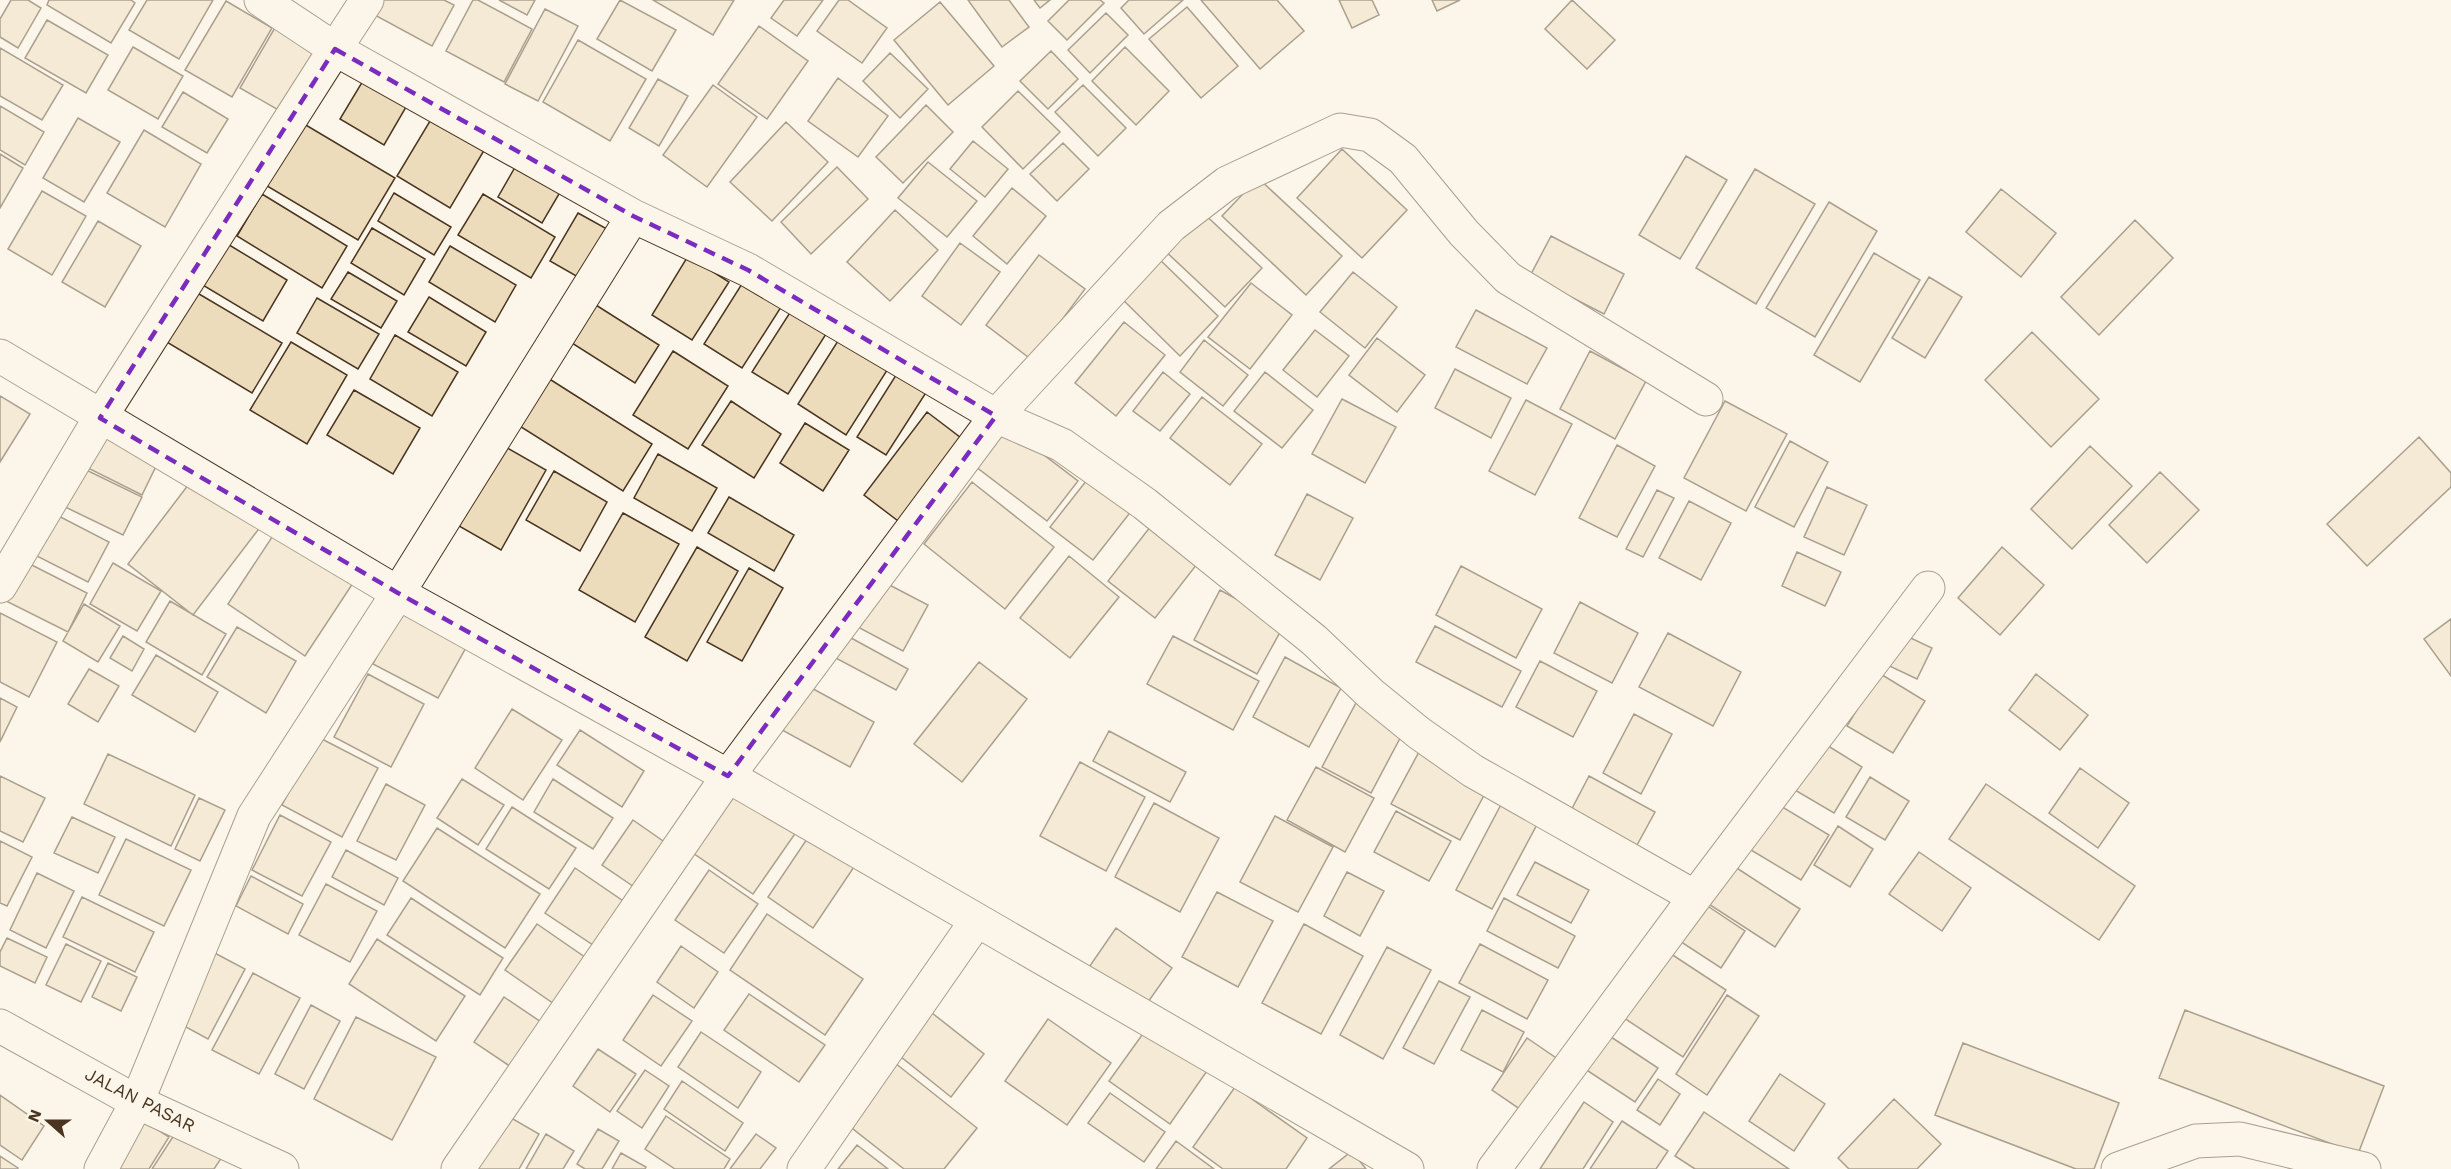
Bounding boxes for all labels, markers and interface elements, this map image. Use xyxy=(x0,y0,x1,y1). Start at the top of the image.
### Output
street label: JALAN PASAR xyxy=(82,1063,199,1136)
north arrow xyxy=(18,1091,78,1151)
text: N xyxy=(23,1107,45,1125)

